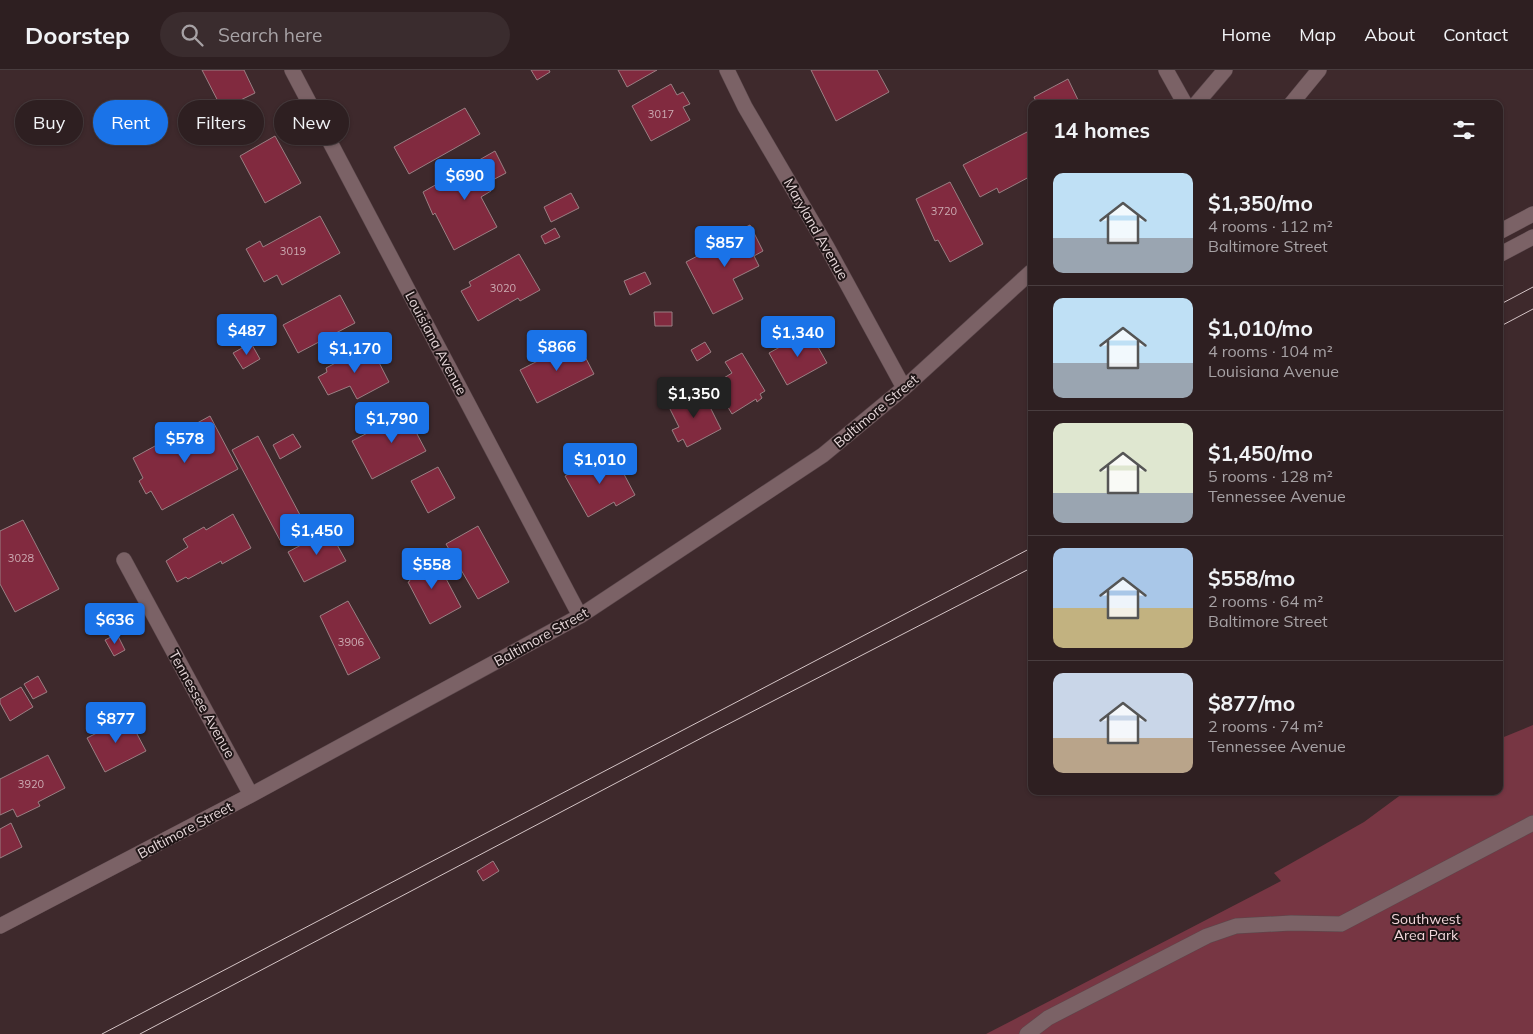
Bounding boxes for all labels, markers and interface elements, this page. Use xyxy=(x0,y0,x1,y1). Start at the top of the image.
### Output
search box xyxy=(160,12,510,57)
text: Doorstep xyxy=(25,20,130,50)
icon: search xyxy=(178,21,206,49)
text: Search here xyxy=(218,23,322,47)
text: Home xyxy=(1221,23,1271,46)
text: Map xyxy=(1299,23,1336,46)
text: About xyxy=(1364,23,1415,46)
text: Contact xyxy=(1443,23,1508,46)
chip: Buy xyxy=(15,100,83,145)
chip: Rent xyxy=(93,100,168,145)
chip: Filters xyxy=(178,100,264,145)
chip: New xyxy=(274,100,349,145)
house number: 3017 xyxy=(648,107,674,121)
icon: filters xyxy=(1450,116,1478,144)
text: 14 homes xyxy=(1053,117,1150,143)
pin: $690 xyxy=(435,158,495,201)
text: $690 xyxy=(446,165,484,185)
street label: Maryland Avenue xyxy=(780,175,852,283)
text: $1,350/mo xyxy=(1208,190,1313,216)
icon: home xyxy=(1093,193,1153,253)
house number: 3720 xyxy=(931,204,958,218)
text: 4 rooms · 112 m² xyxy=(1208,216,1333,236)
pin: $857 xyxy=(695,226,755,268)
text: $857 xyxy=(706,232,744,252)
text: Baltimore Street xyxy=(1208,236,1328,256)
house number: 3019 xyxy=(280,244,306,258)
house number: 3020 xyxy=(490,281,517,295)
street label: Louisiana Avenue xyxy=(401,288,471,398)
pin: $487 xyxy=(217,314,277,356)
text: $1,010/mo xyxy=(1208,315,1313,341)
pin: $1,340 xyxy=(757,316,839,358)
icon: home xyxy=(1093,318,1153,378)
text: $487 xyxy=(228,320,266,340)
text: $1,340 xyxy=(772,322,824,342)
pin: $866 xyxy=(527,330,587,372)
pin: $1,170 xyxy=(314,332,396,374)
text: $866 xyxy=(538,336,576,356)
text: $1,170 xyxy=(329,338,381,358)
text: 4 rooms · 104 m² xyxy=(1208,341,1333,361)
text: Louisiana Avenue xyxy=(1208,361,1339,381)
street label: Baltimore Street xyxy=(830,370,922,452)
pin: $1,350 xyxy=(653,376,735,419)
text: $1,350 xyxy=(668,383,720,403)
pin: $1,790 xyxy=(351,402,433,444)
text: $1,790 xyxy=(366,408,418,428)
pin: $578 xyxy=(155,422,215,464)
text: $578 xyxy=(166,428,204,448)
text: $1,450/mo xyxy=(1208,440,1313,466)
pin: $1,010 xyxy=(559,442,641,485)
icon: home xyxy=(1093,443,1153,503)
text: $1,010 xyxy=(574,449,626,469)
text: 5 rooms · 128 m² xyxy=(1208,466,1333,486)
text: Tennessee Avenue xyxy=(1208,486,1346,506)
pin: $1,450 xyxy=(276,514,358,556)
text: $1,450 xyxy=(291,520,343,540)
pin: $558 xyxy=(402,548,462,590)
house number: 3028 xyxy=(8,551,35,565)
text: $558 xyxy=(413,554,451,574)
text: $558/mo xyxy=(1208,565,1295,591)
icon: home xyxy=(1093,568,1153,628)
text: 2 rooms · 64 m² xyxy=(1208,591,1323,611)
pin: $636 xyxy=(85,602,145,645)
street label: Baltimore Street xyxy=(491,604,591,670)
text: $636 xyxy=(96,609,134,629)
text: Baltimore Street xyxy=(1208,611,1328,631)
house number: 3906 xyxy=(338,635,365,649)
street label: Tennessee Avenue xyxy=(165,647,239,761)
text: $877/mo xyxy=(1208,690,1295,716)
icon: home xyxy=(1093,693,1153,753)
pin: $877 xyxy=(86,702,146,744)
text: $877 xyxy=(97,708,135,728)
text: 2 rooms · 74 m² xyxy=(1208,716,1323,736)
text: Tennessee Avenue xyxy=(1208,736,1346,756)
house number: 3920 xyxy=(18,777,45,791)
street label: Baltimore Street xyxy=(135,797,236,863)
park label: Southwest Area Park xyxy=(1391,910,1461,944)

